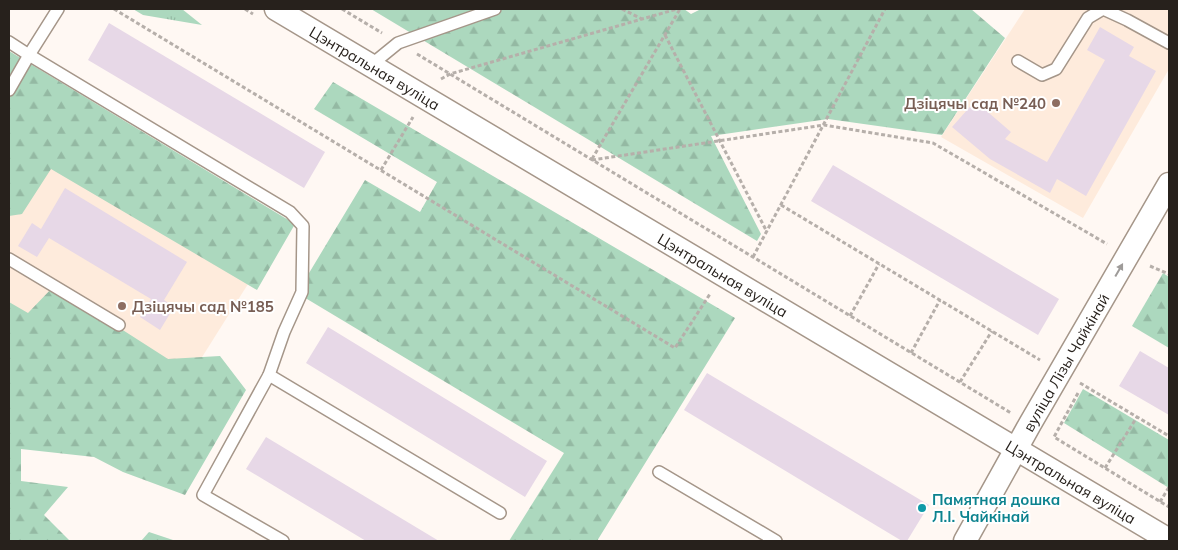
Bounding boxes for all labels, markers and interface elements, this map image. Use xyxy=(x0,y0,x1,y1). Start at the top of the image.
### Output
street label: Цэнтральная вуліца xyxy=(306,22,443,114)
place label: Дзіцячы сад №240 xyxy=(904,94,1046,113)
marker: Дзіцячы сад №240 xyxy=(1050,97,1062,109)
street label: Цэнтральная вуліца xyxy=(654,229,792,321)
one-way arrow xyxy=(1115,264,1124,277)
street label: вуліца Лізы Чайкінай xyxy=(1018,290,1113,435)
place label: Дзіцячы сад №185 xyxy=(132,297,274,316)
marker: Дзіцячы сад №185 xyxy=(116,300,128,312)
street label: Цэнтральная вуліца xyxy=(1002,436,1140,528)
place label: Памятная дошка Л.І. Чайкінай xyxy=(932,490,1060,526)
marker: Памятная дошка Л.І. Чайкінай xyxy=(916,502,928,514)

